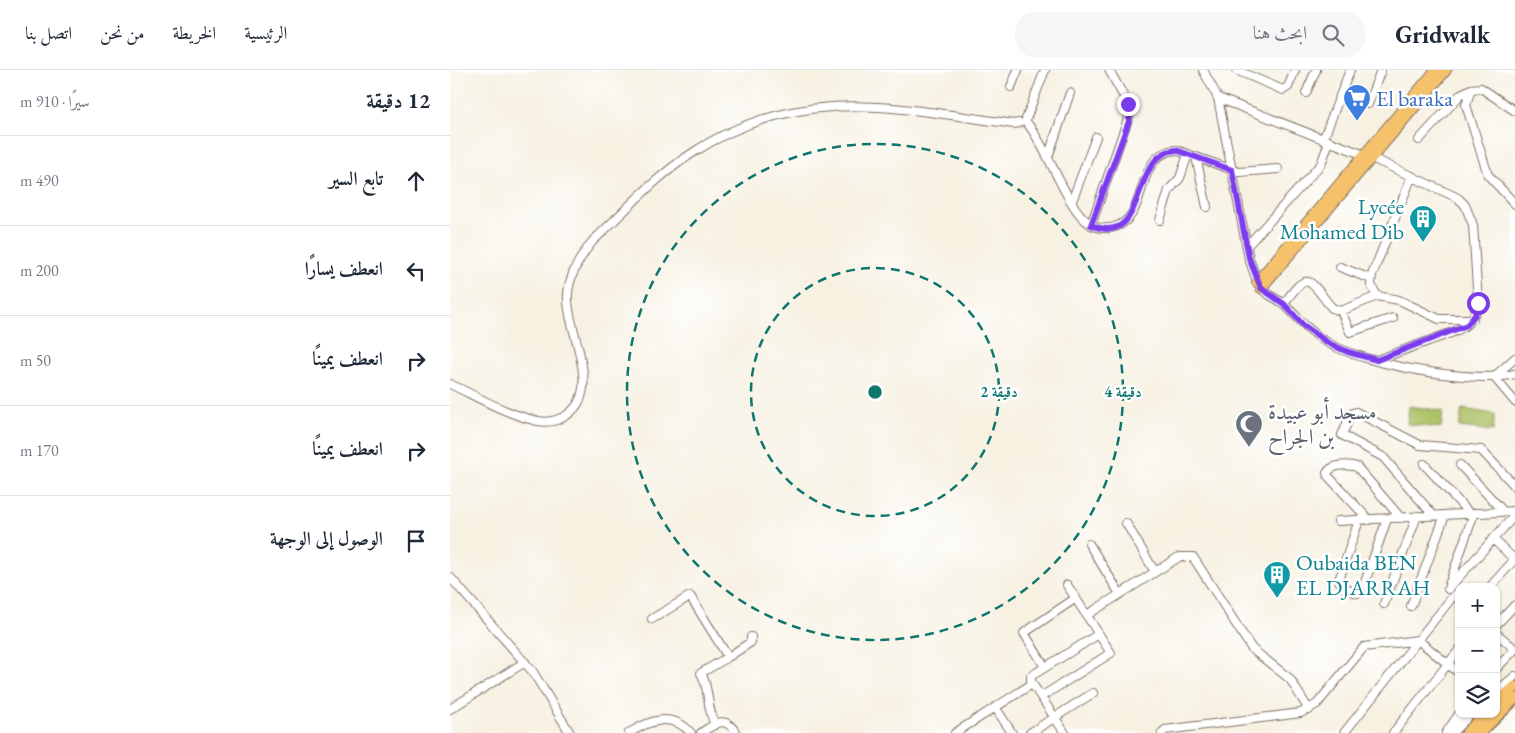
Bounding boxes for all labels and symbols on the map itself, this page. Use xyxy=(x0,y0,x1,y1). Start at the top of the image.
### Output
supermarket icon: El baraka xyxy=(1342,83,1372,122)
place label: El baraka xyxy=(1376,84,1453,113)
route end xyxy=(1117,93,1140,116)
place label: Lycée Mohamed Dib xyxy=(1280,192,1404,246)
building icon: Lycée Mohamed Dib xyxy=(1408,204,1438,243)
route start xyxy=(1467,292,1490,315)
text: 2 دقيقة xyxy=(980,382,1018,401)
text: 4 دقيقة xyxy=(1104,382,1142,401)
centre of rings xyxy=(866,383,884,401)
place label: مسجد أبو عبيدة بن الجراح xyxy=(1268,396,1377,456)
mosque icon: مسجد أبو عبيدة بن الجراح xyxy=(1234,409,1264,448)
place label: Oubaida BEN EL DJARRAH xyxy=(1296,548,1430,602)
building icon: Oubaida BEN EL DJARRAH xyxy=(1262,560,1292,599)

